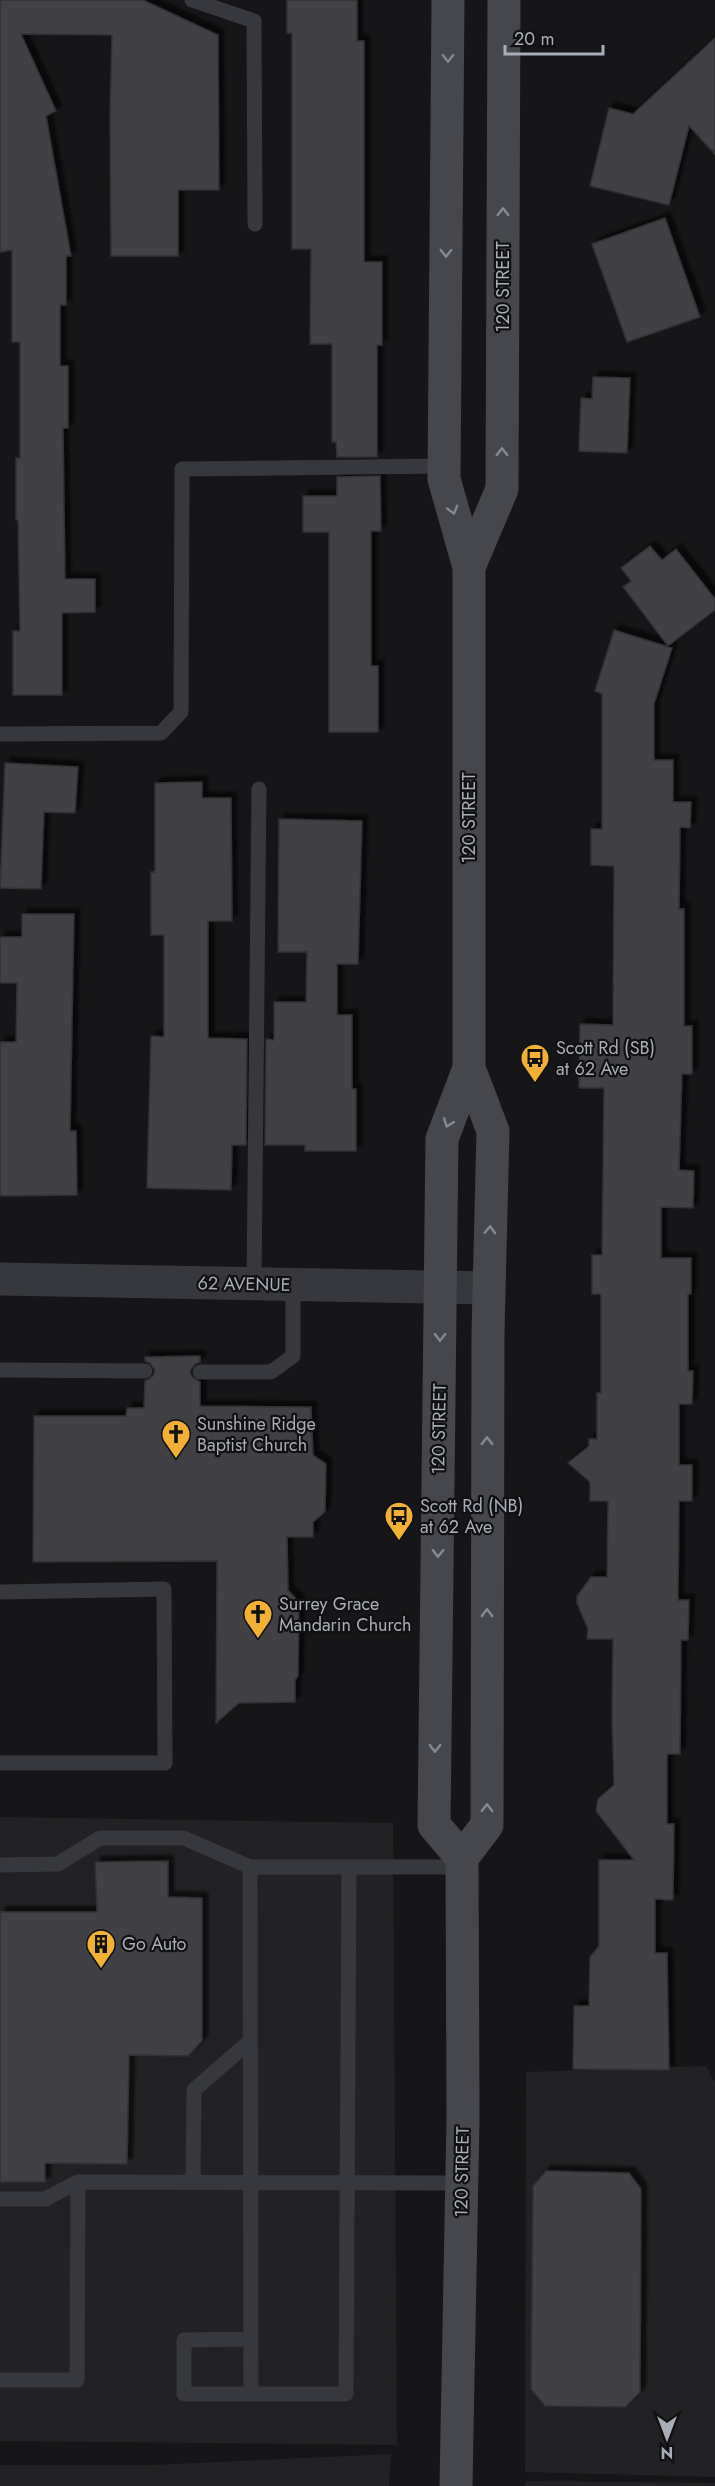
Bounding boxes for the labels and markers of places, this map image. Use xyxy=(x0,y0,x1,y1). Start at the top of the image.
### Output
place label: Scott Rd (SB) at 62 Ave xyxy=(556,1035,655,1082)
bus stop icon: Scott Rd (SB) at 62 Ave xyxy=(519,1042,551,1084)
place label: Sunshine Ridge Baptist Church xyxy=(197,1411,316,1458)
church icon: Sunshine Ridge Baptist Church xyxy=(160,1418,192,1460)
place label: Scott Rd (NB) at 62 Ave xyxy=(420,1493,523,1540)
bus stop icon: Scott Rd (NB) at 62 Ave xyxy=(383,1500,415,1542)
place label: Surrey Grace Mandarin Church xyxy=(279,1591,412,1638)
church icon: Surrey Grace Mandarin Church xyxy=(242,1598,274,1640)
building icon: Go Auto xyxy=(85,1928,117,1970)
place label: Go Auto xyxy=(122,1931,186,1957)

